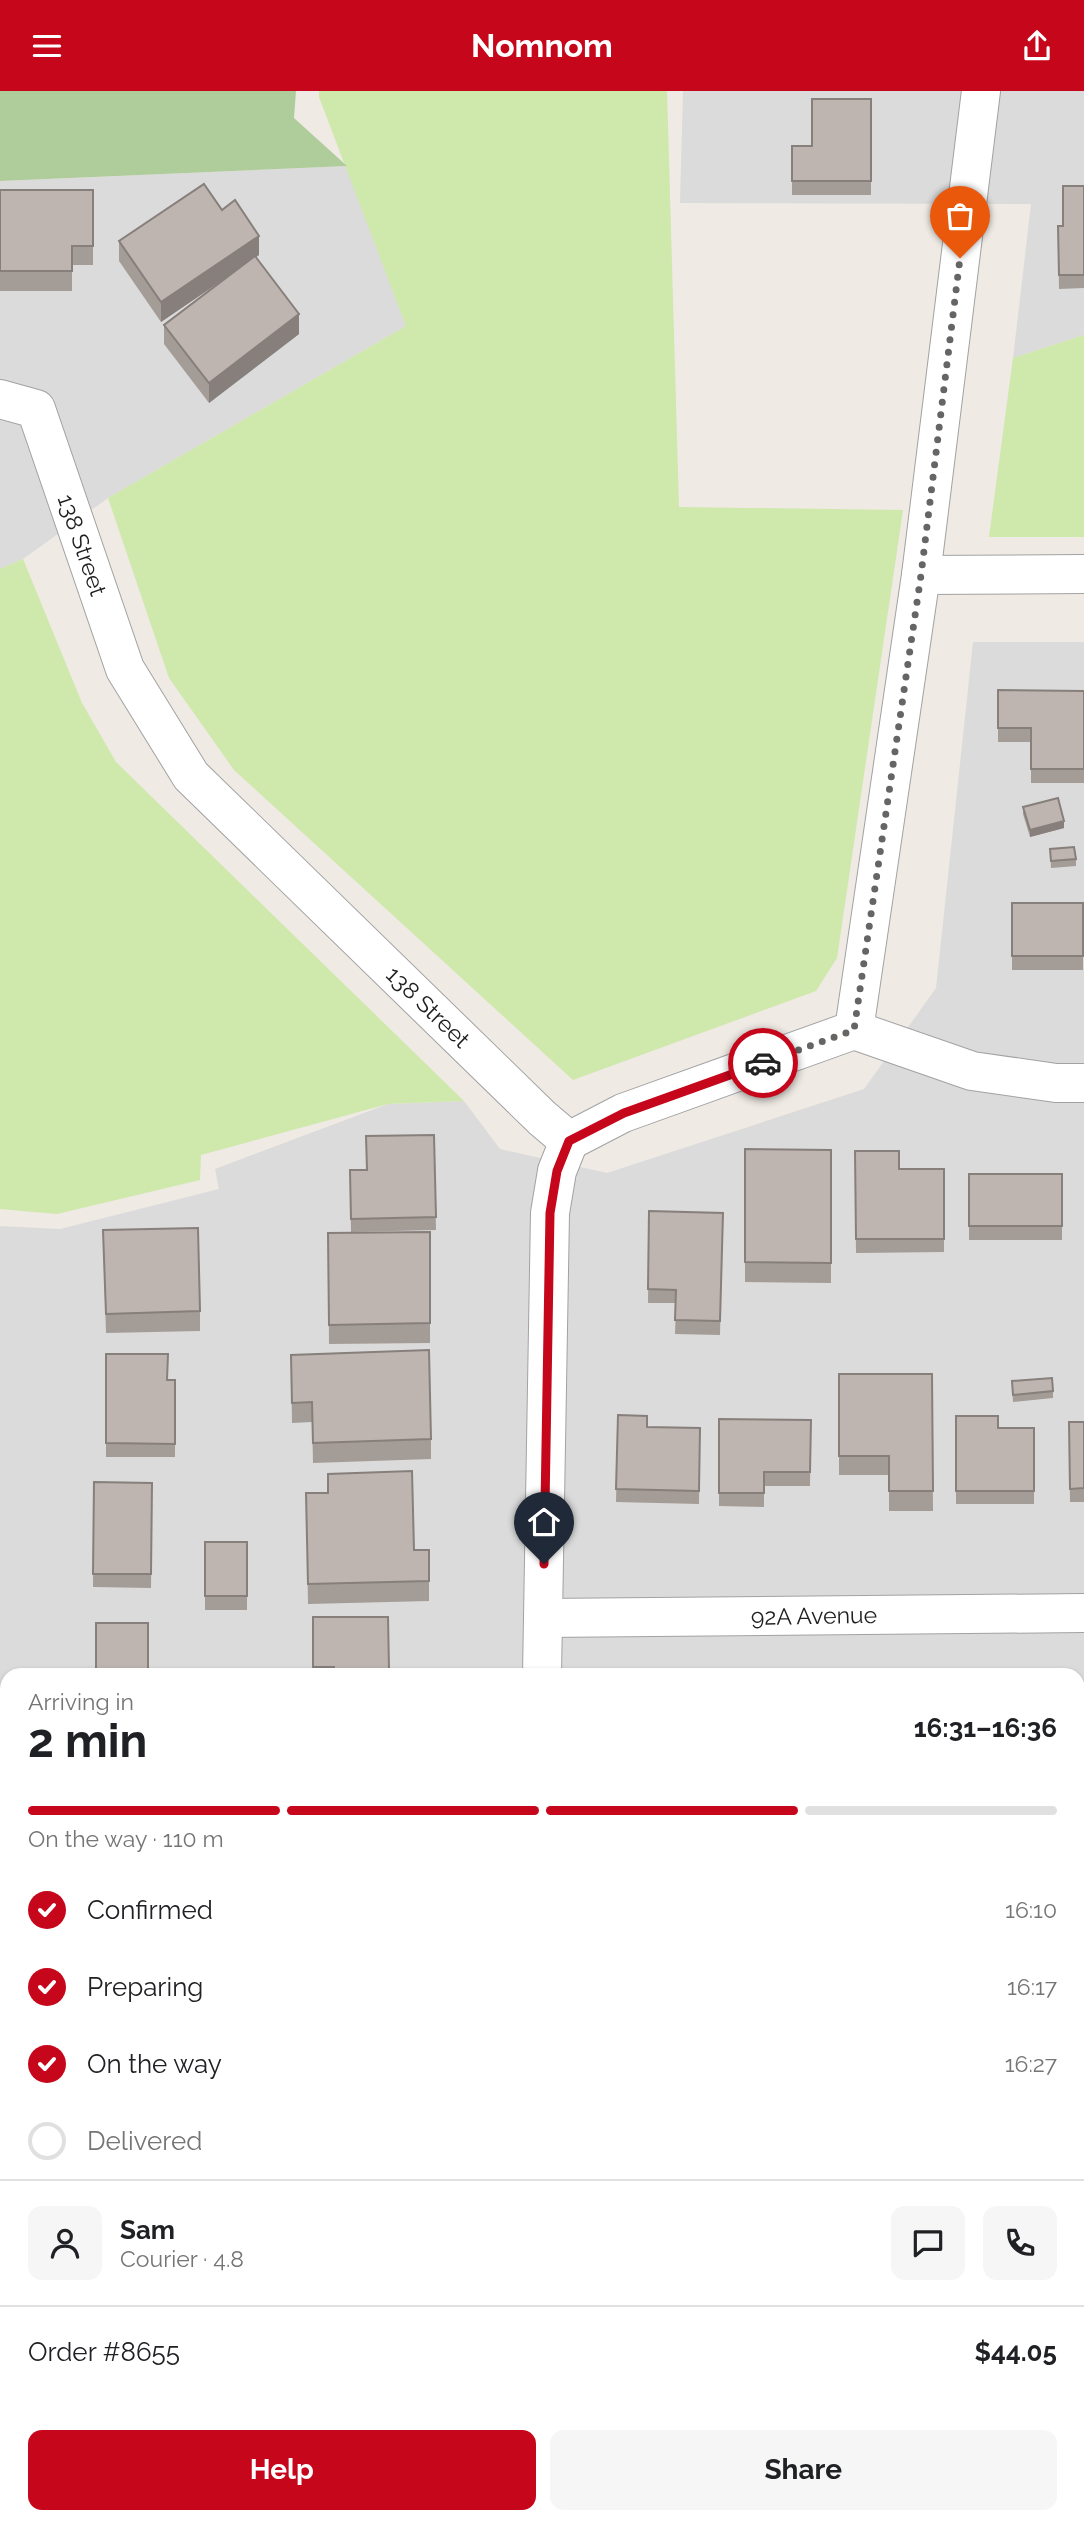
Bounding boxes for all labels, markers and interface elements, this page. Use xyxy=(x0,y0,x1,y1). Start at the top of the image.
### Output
icon: menu xyxy=(28,27,66,65)
text: Nomnom xyxy=(471,27,613,64)
icon: share xyxy=(1018,27,1056,65)
pin xyxy=(930,186,990,258)
icon: bag xyxy=(941,197,979,235)
street label: 138 Street xyxy=(53,491,112,599)
street label: 138 Street xyxy=(381,960,476,1053)
courier xyxy=(728,1028,798,1098)
icon: car xyxy=(744,1044,782,1082)
pin xyxy=(514,1492,574,1564)
icon: home xyxy=(525,1503,563,1541)
street label: 92A Avenue xyxy=(751,1601,877,1630)
text: Arriving in xyxy=(28,1688,134,1715)
text: 16:31–16:36 xyxy=(914,1713,1057,1743)
text: 2 min xyxy=(28,1714,147,1768)
text: On the way · 110 m xyxy=(28,1825,224,1852)
icon: check xyxy=(28,1891,66,1929)
text: Confirmed xyxy=(87,1895,213,1925)
text: 16:10 xyxy=(1005,1896,1057,1923)
icon: check xyxy=(28,1968,66,2006)
text: Preparing xyxy=(87,1972,203,2002)
text: 16:17 xyxy=(1007,1973,1057,2000)
icon: check xyxy=(28,2045,66,2083)
text: On the way xyxy=(87,2049,222,2079)
text: 16:27 xyxy=(1005,2050,1057,2077)
text: Delivered xyxy=(87,2126,202,2156)
button: person xyxy=(28,2206,102,2280)
button: chat xyxy=(891,2206,965,2280)
button: phone xyxy=(983,2206,1057,2280)
text: Sam xyxy=(120,2215,175,2245)
text: Courier · 4.8 xyxy=(120,2245,244,2272)
text: Order #8655 xyxy=(28,2337,180,2367)
text: $44.05 xyxy=(975,2337,1057,2367)
button: Help xyxy=(28,2430,536,2510)
button: Share xyxy=(550,2430,1057,2510)

